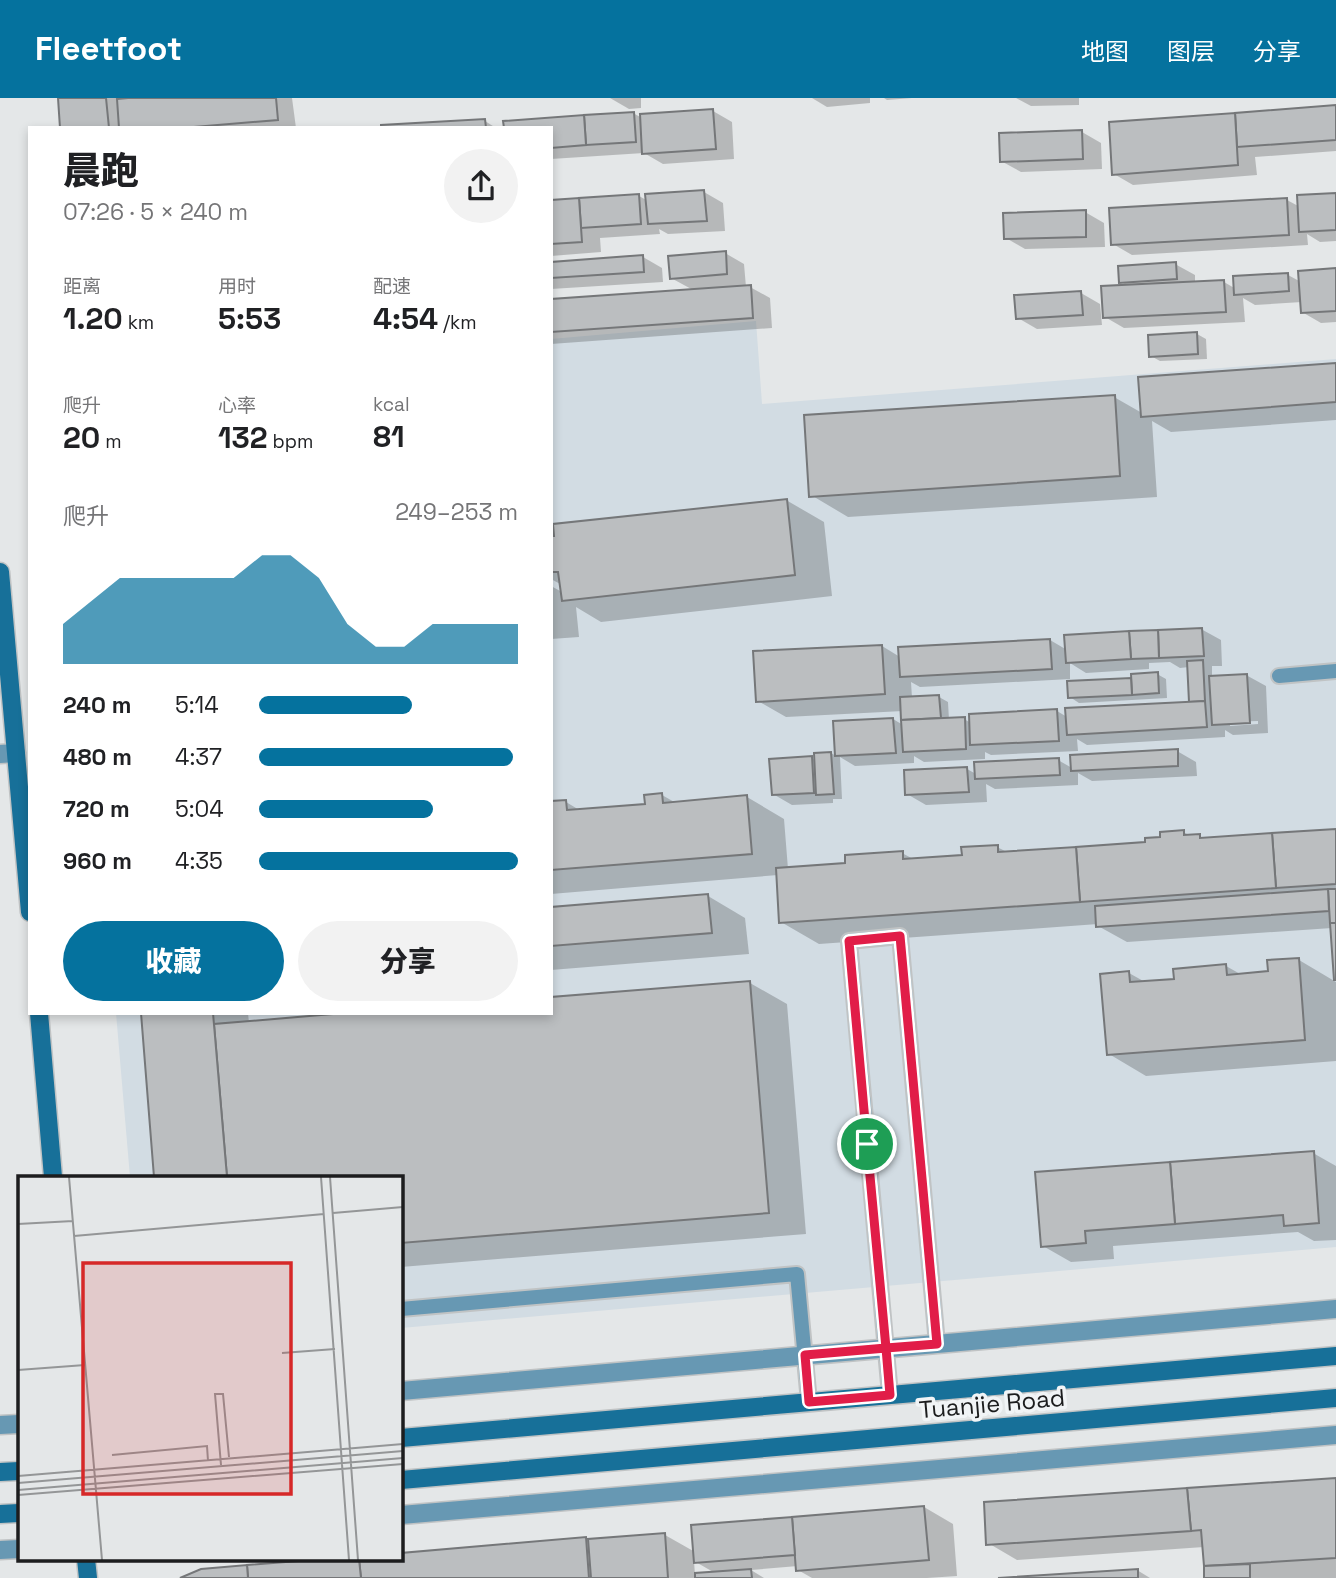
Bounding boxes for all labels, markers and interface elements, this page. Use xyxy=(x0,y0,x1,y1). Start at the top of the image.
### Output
text: Fleetfoot xyxy=(35,28,182,70)
text: 地图 xyxy=(1081,36,1129,67)
text: 图层 xyxy=(1167,36,1215,67)
text: 分享 xyxy=(1253,36,1301,67)
text: 晨跑 xyxy=(63,147,139,195)
button: share xyxy=(444,149,518,223)
text: 07:26 · 5 × 240 m xyxy=(63,197,248,227)
text: 距离 xyxy=(63,274,101,299)
text: 用时 xyxy=(218,274,256,299)
text: 配速 xyxy=(373,274,411,299)
text: 1.20 xyxy=(63,299,123,338)
text: 5:53 xyxy=(218,299,281,338)
text: 4:54 xyxy=(373,299,438,338)
text: km xyxy=(123,310,154,335)
text: /km xyxy=(438,310,477,335)
text: kcal xyxy=(373,392,410,417)
text: 爬升 xyxy=(63,393,101,418)
text: 心率 xyxy=(218,393,256,418)
text: 81 xyxy=(373,417,405,456)
text: 20 xyxy=(63,418,100,457)
text: 132 xyxy=(218,418,268,457)
text: m xyxy=(100,429,122,454)
text: bpm xyxy=(268,429,313,454)
text: 249–253 m xyxy=(395,497,518,527)
text: 爬升 xyxy=(63,501,109,531)
text: 240 m xyxy=(63,690,131,720)
text: 5:14 xyxy=(175,690,219,720)
text: 480 m xyxy=(63,742,132,772)
text: 4:37 xyxy=(175,742,222,772)
text: 720 m xyxy=(63,794,130,824)
text: 5:04 xyxy=(175,794,224,824)
text: 960 m xyxy=(63,846,132,876)
text: 4:35 xyxy=(175,846,223,876)
button: 收藏 xyxy=(63,921,284,1001)
button: 分享 xyxy=(298,921,518,1001)
pin xyxy=(837,1114,897,1174)
icon: arrive xyxy=(848,1125,886,1163)
inset map xyxy=(18,1176,402,1560)
street label: Tuanjie Road xyxy=(918,1382,1066,1425)

